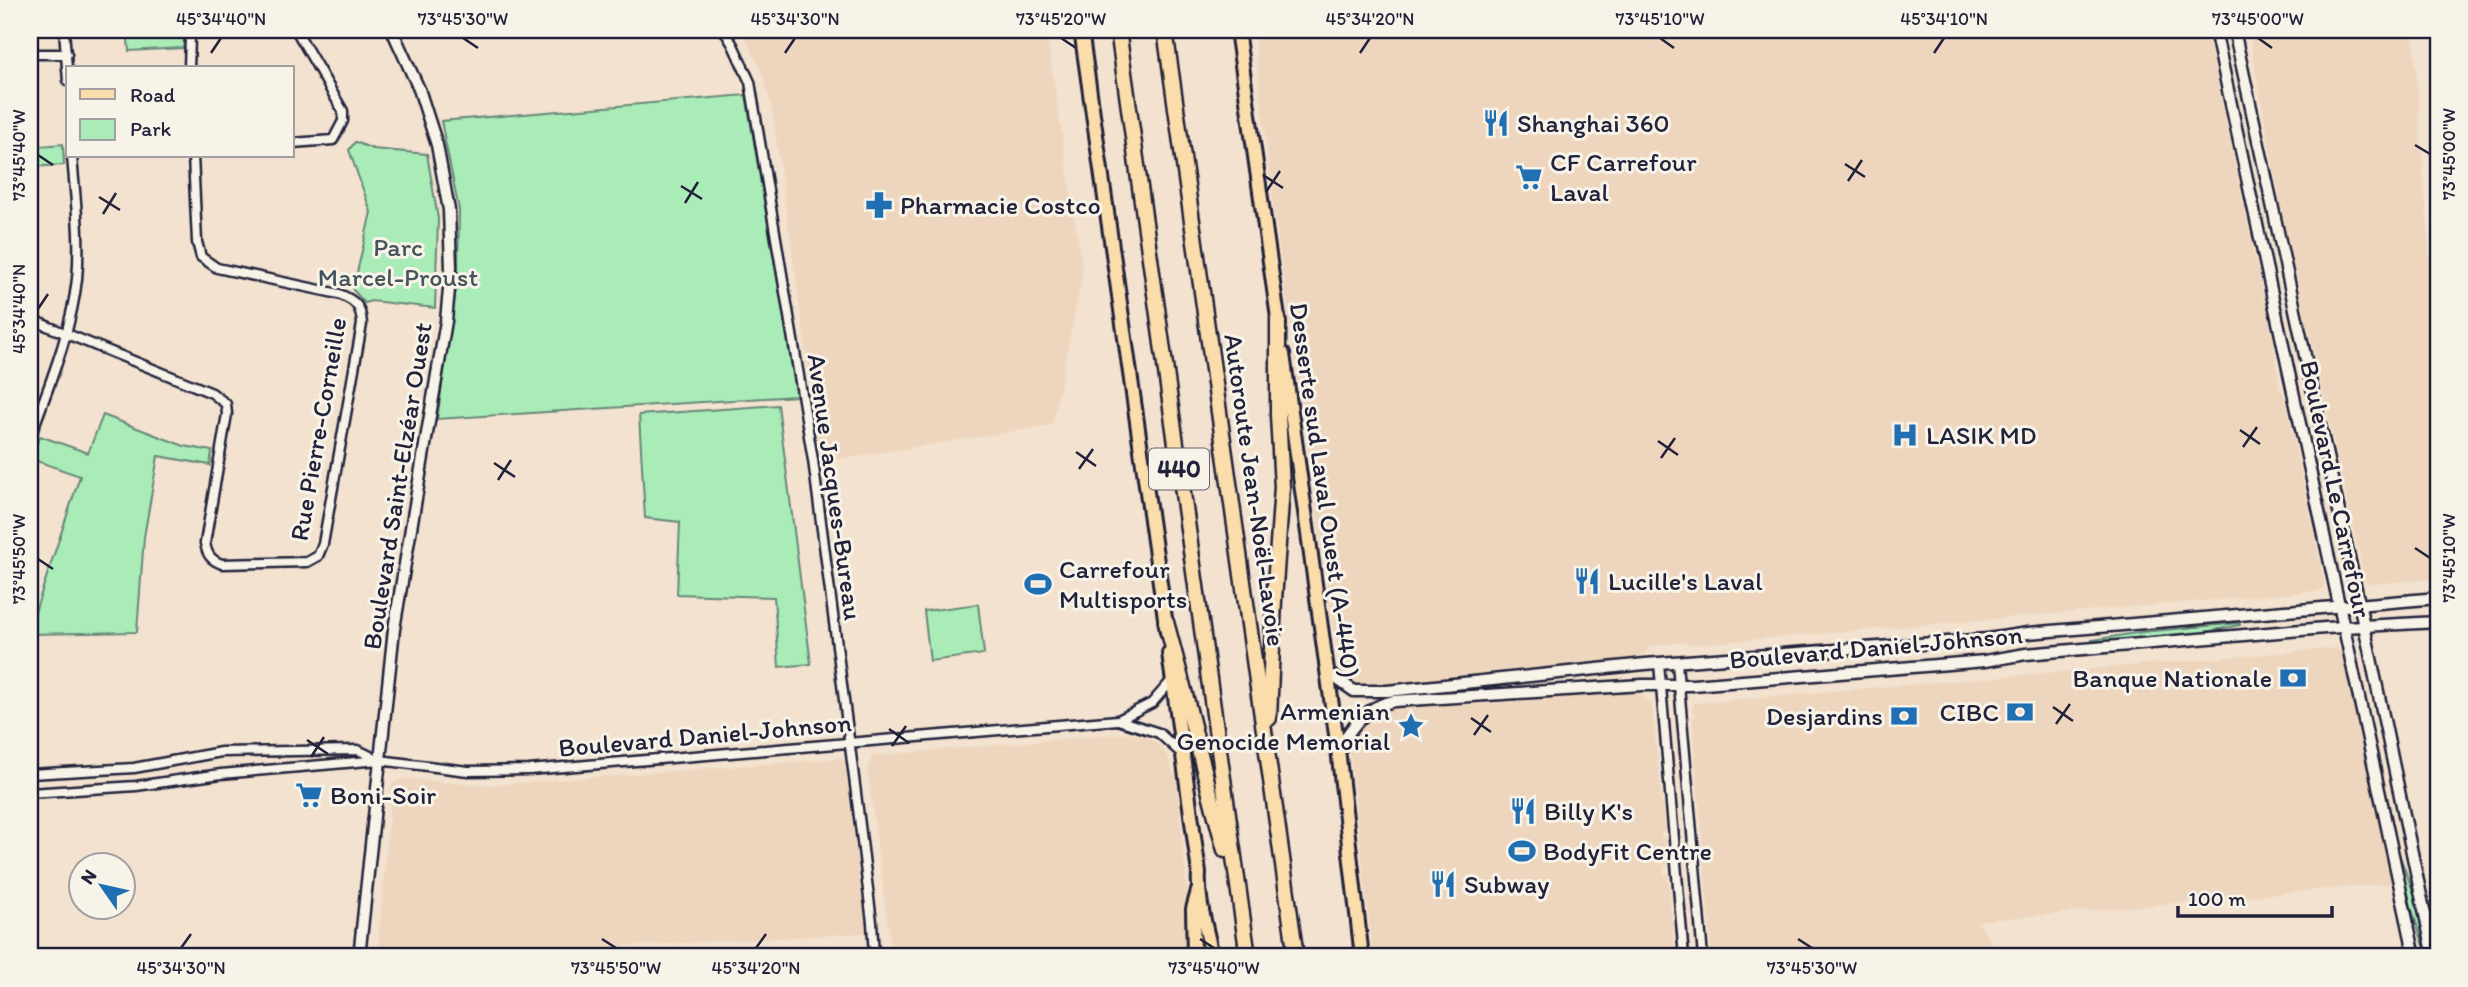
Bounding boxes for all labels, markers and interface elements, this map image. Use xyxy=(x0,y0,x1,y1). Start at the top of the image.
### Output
text: 45°34'40"N xyxy=(176,8,266,30)
text: 73°45'30"W xyxy=(418,8,508,30)
text: 45°34'30"N xyxy=(750,8,840,30)
text: 73°45'20"W xyxy=(1016,8,1106,30)
text: 45°34'20"N xyxy=(1326,8,1414,30)
text: 73°45'10"W xyxy=(1615,8,1705,30)
text: 45°34'10"N xyxy=(1900,8,1988,30)
text: 73°45'00"W xyxy=(2212,8,2304,30)
legend xyxy=(66,66,294,158)
text: Road xyxy=(130,82,176,107)
place label: Shanghai 360 xyxy=(1517,107,1670,139)
restaurant icon: Shanghai 360 xyxy=(1481,108,1511,138)
text: 73°45'00"W xyxy=(2438,108,2460,200)
text: 73°45'40"W xyxy=(8,109,30,201)
text: Park xyxy=(130,116,172,141)
place label: CF Carrefour Laval xyxy=(1550,146,1697,208)
supermarket icon: CF Carrefour Laval xyxy=(1514,162,1544,192)
place label: Pharmacie Costco xyxy=(900,189,1101,221)
pharmacy icon: Pharmacie Costco xyxy=(864,190,894,220)
park label: Parc Marcel-Proust xyxy=(318,231,478,293)
text: 45°34'40"N xyxy=(8,264,30,354)
street label: Desserte sud Laval Ouest (A-440) xyxy=(1283,300,1367,680)
street label: Rue Pierre-Corneille xyxy=(283,315,353,543)
street label: Boulevard Saint-Elzéar Ouest xyxy=(355,320,439,652)
street label: Autoroute Jean-Noël-Lavoie xyxy=(1217,332,1293,648)
street label: Avenue Jacques-Bureau xyxy=(800,352,870,622)
street label: Boulevard Le Carrefour xyxy=(2293,357,2379,621)
place label: LASIK MD xyxy=(1926,419,2037,451)
hospital icon: LASIK MD xyxy=(1890,420,1920,450)
road number: 440 xyxy=(1149,448,1209,490)
text: 73°45'10"W xyxy=(2438,513,2460,603)
text: 73°45'50"W xyxy=(8,514,30,604)
place label: Carrefour Multisports xyxy=(1059,553,1187,615)
place label: Lucille's Laval xyxy=(1608,565,1763,597)
restaurant icon: Lucille's Laval xyxy=(1572,566,1602,596)
sports icon: Carrefour Multisports xyxy=(1023,569,1053,599)
street label: Boulevard Daniel-Johnson xyxy=(1728,618,2024,676)
place label: Banque Nationale xyxy=(2072,662,2272,694)
bank icon: Banque Nationale xyxy=(2278,663,2308,693)
place label: Armenian Genocide Memorial xyxy=(1176,695,1390,757)
place label: CIBC xyxy=(1939,696,1999,728)
bank icon: CIBC xyxy=(2005,697,2035,727)
place label: Desjardins xyxy=(1766,700,1883,732)
bank icon: Desjardins xyxy=(1889,701,1919,731)
street label: Boulevard Daniel-Johnson xyxy=(557,706,853,764)
place icon: Armenian Genocide Memorial xyxy=(1396,711,1426,741)
place label: Boni-Soir xyxy=(330,779,436,811)
supermarket icon: Boni-Soir xyxy=(294,780,324,810)
place label: Billy K's xyxy=(1544,795,1633,827)
restaurant icon: Billy K's xyxy=(1508,796,1538,826)
place label: BodyFit Centre xyxy=(1543,835,1712,867)
sports icon: BodyFit Centre xyxy=(1507,836,1537,866)
north arrow xyxy=(66,850,136,920)
text: N xyxy=(75,865,101,889)
place label: Subway xyxy=(1464,868,1549,900)
restaurant icon: Subway xyxy=(1428,869,1458,899)
scale bar xyxy=(2178,875,2332,919)
text: 100 m xyxy=(2188,886,2246,911)
text: 45°34'30"N xyxy=(136,957,226,979)
text: 73°45'50"W xyxy=(571,957,661,979)
text: 45°34'20"N xyxy=(712,957,800,979)
text: 73°45'40"W xyxy=(1168,957,1260,979)
text: 73°45'30"W xyxy=(1767,957,1857,979)

